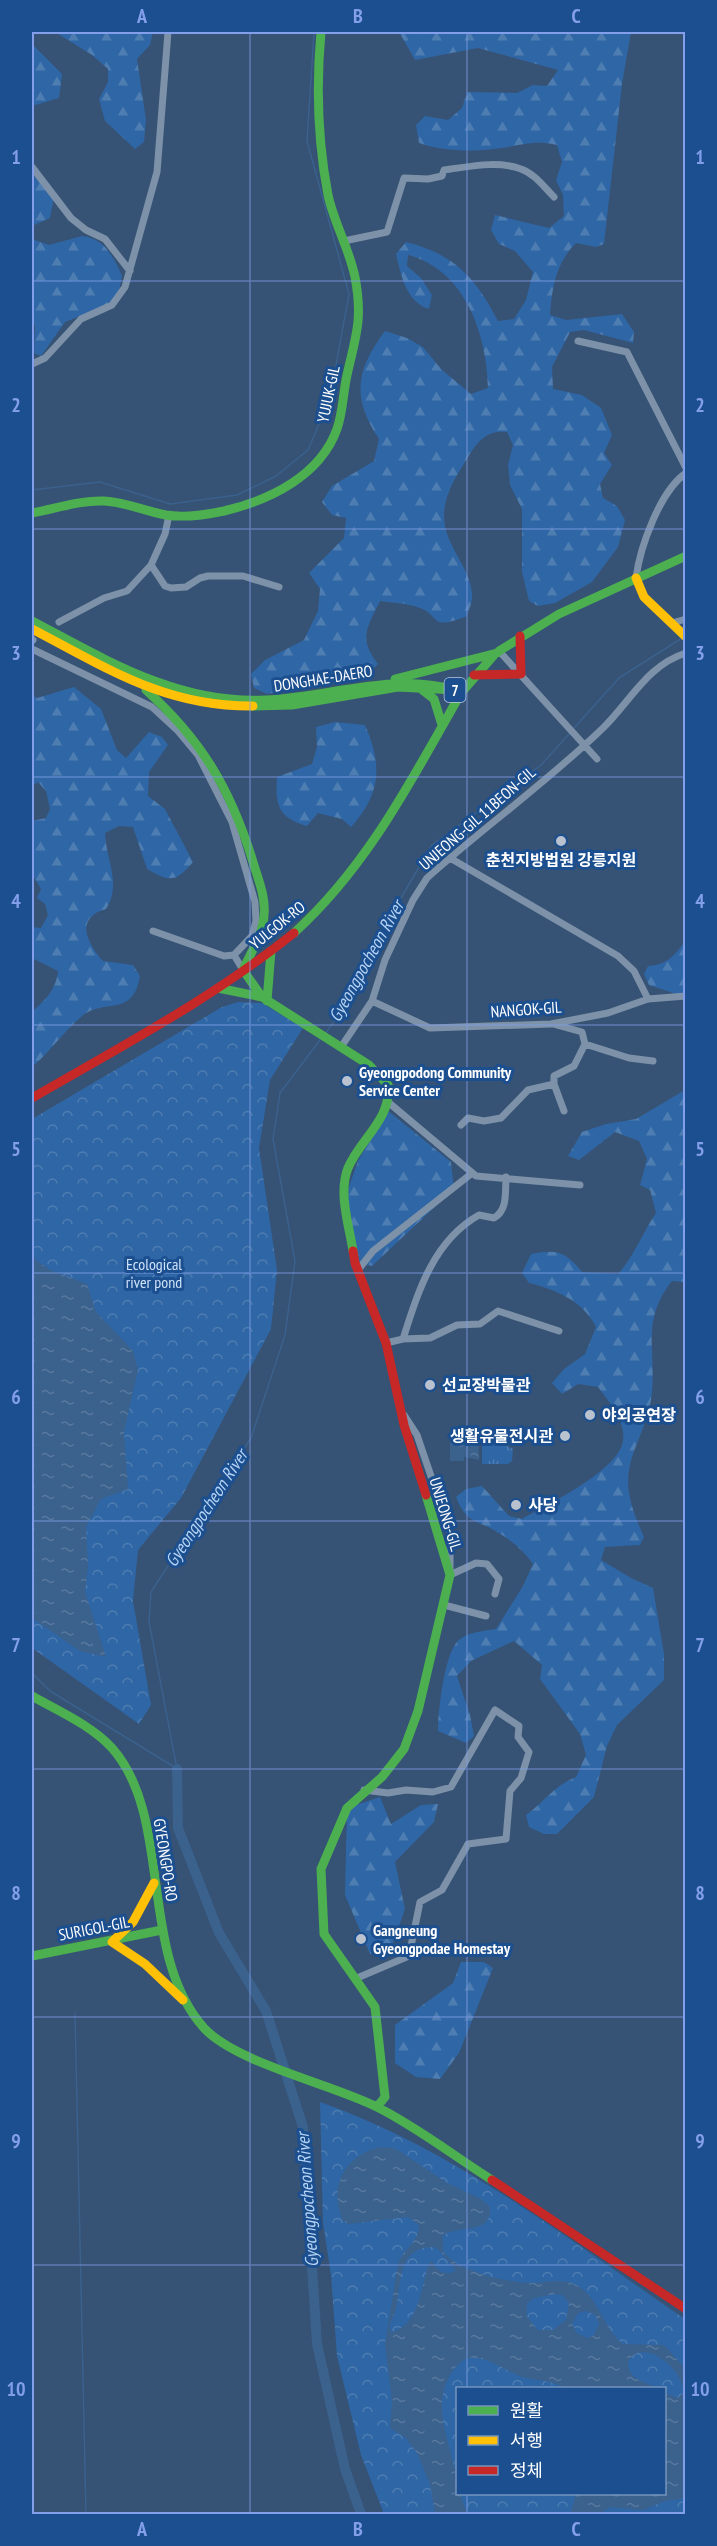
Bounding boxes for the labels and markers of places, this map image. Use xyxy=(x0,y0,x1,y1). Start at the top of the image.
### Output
marker: 춘천지방법원 강릉지원 xyxy=(554,834,568,848)
place label: 춘천지방법원 강릉지원 xyxy=(486,850,636,870)
place label: Gyeongpodong Community Service Center xyxy=(359,1062,512,1100)
marker: Gyeongpodong Community Service Center xyxy=(340,1074,354,1088)
place label: 선교장박물관 xyxy=(442,1375,531,1395)
marker: 선교장박물관 xyxy=(423,1378,437,1392)
place label: 야외공연장 xyxy=(602,1405,676,1425)
marker: 야외공연장 xyxy=(583,1408,597,1422)
place label: 생활유물전시관 xyxy=(450,1426,553,1446)
marker: 생활유물전시관 xyxy=(558,1429,572,1443)
place label: 사당 xyxy=(528,1495,558,1515)
marker: 사당 xyxy=(509,1498,523,1512)
place label: Gangneung Gyeongpodae Homestay xyxy=(373,1920,511,1958)
marker: Gangneung Gyeongpodae Homestay xyxy=(354,1932,368,1946)

